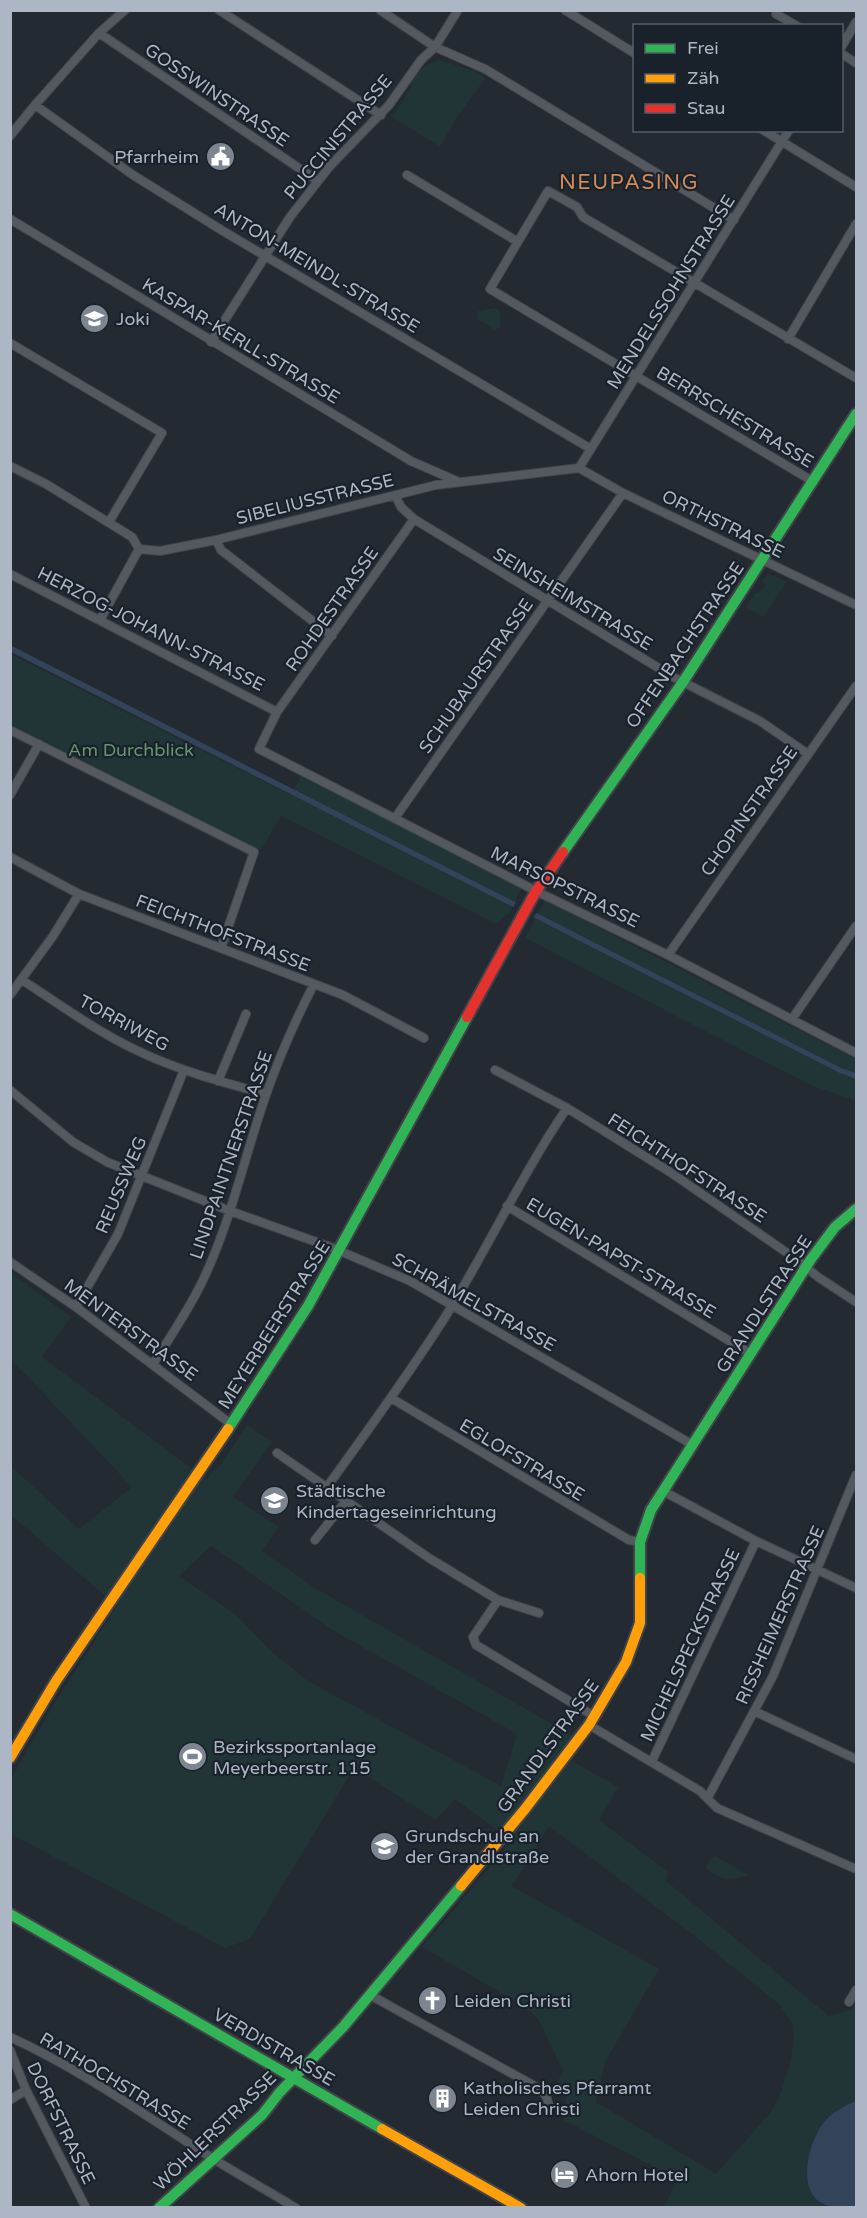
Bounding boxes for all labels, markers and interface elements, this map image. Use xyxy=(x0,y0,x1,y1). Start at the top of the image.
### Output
legend xyxy=(633,24,843,132)
text: Frei xyxy=(687,37,719,59)
street label: GOSSWINSTRASSE xyxy=(141,38,293,152)
text: Zäh xyxy=(687,67,720,89)
street label: PUCCINISTRASSE xyxy=(279,70,397,204)
text: Stau xyxy=(687,97,726,119)
public building icon: Pfarrheim xyxy=(204,141,236,173)
place label: Pfarrheim xyxy=(114,146,199,168)
district label: NEUPASING xyxy=(559,170,699,195)
street label: MENDELSSOHNSTRASSE xyxy=(602,191,740,393)
street label: ANTON-MEINDL-STRASSE xyxy=(210,198,424,338)
street label: KASPAR-KERLL-STRASSE xyxy=(138,273,344,409)
school or university icon: Joki xyxy=(79,303,111,335)
place label: Joki xyxy=(116,308,150,330)
street label: BERRSCHESTRASSE xyxy=(652,361,818,473)
street label: SIBELIUSSTRASSE xyxy=(234,469,396,529)
street label: ORTHSTRASSE xyxy=(658,485,788,563)
street label: ROHDESTRASSE xyxy=(281,542,383,676)
street label: SEINSHEIMSTRASSE xyxy=(489,543,657,655)
street label: OFFENBACHSTRASSE xyxy=(621,558,749,732)
street label: HERZOG-JOHANN-STRASSE xyxy=(34,562,268,696)
street label: SCHUBAURSTRASSE xyxy=(414,594,538,758)
park label: Am Durchblick xyxy=(68,739,194,761)
street label: CHOPINSTRASSE xyxy=(696,742,802,880)
street label: MARSOPSTRASSE xyxy=(487,841,643,933)
street label: FEICHTHOFSTRASSE xyxy=(133,890,313,976)
street label: TORRIWEG xyxy=(75,990,173,1056)
street label: LINDPAINTNERSTRASSE xyxy=(185,1048,277,1262)
street label: FEICHTHOFSTRASSE xyxy=(603,1108,771,1228)
street label: REUSSWEG xyxy=(91,1133,151,1237)
street label: EUGEN-PAPST-STRASSE xyxy=(522,1193,720,1323)
street label: GRANDLSTRASSE xyxy=(711,1231,817,1377)
street label: MEYERBEERSTRASSE xyxy=(213,1237,335,1413)
street label: SCHRÄMELSTRASSE xyxy=(388,1248,560,1356)
street label: MENTERSTRASSE xyxy=(60,1274,202,1386)
street label: EGLOFSTRASSE xyxy=(455,1414,589,1506)
place label: Städtische Kindertageseinrichtung xyxy=(296,1480,497,1523)
school or university icon: Städtische Kindertageseinrichtung xyxy=(259,1485,291,1517)
street label: RISSHEIMERSTRASSE xyxy=(731,1522,829,1708)
street label: MICHELSPECKSTRASSE xyxy=(635,1545,745,1745)
street label: GRANDLSTRASSE xyxy=(492,1675,604,1817)
place label: Bezirkssportanlage Meyerbeerstr. 115 xyxy=(213,1736,376,1779)
sports icon: Bezirkssportanlage Meyerbeerstr. 115 xyxy=(176,1741,208,1773)
place label: Grundschule an der Grandlstraße xyxy=(405,1825,549,1868)
school or university icon: Grundschule an der Grandlstraße xyxy=(368,1830,400,1862)
church icon: Leiden Christi xyxy=(417,1985,449,2017)
place label: Leiden Christi xyxy=(454,1990,571,2012)
street label: VERDISTRASSE xyxy=(209,2003,339,2091)
street label: RATHOCHSTRASSE xyxy=(36,2027,194,2135)
street label: DORFSTRASSE xyxy=(22,2058,100,2188)
street label: WÖHLERSTRASSE xyxy=(149,2067,281,2195)
place label: Katholisches Pfarramt Leiden Christi xyxy=(463,2077,651,2120)
building icon: Katholisches Pfarramt Leiden Christi xyxy=(426,2082,458,2114)
hotel icon: Ahorn Hotel xyxy=(548,2159,580,2191)
place label: Ahorn Hotel xyxy=(585,2164,688,2186)

